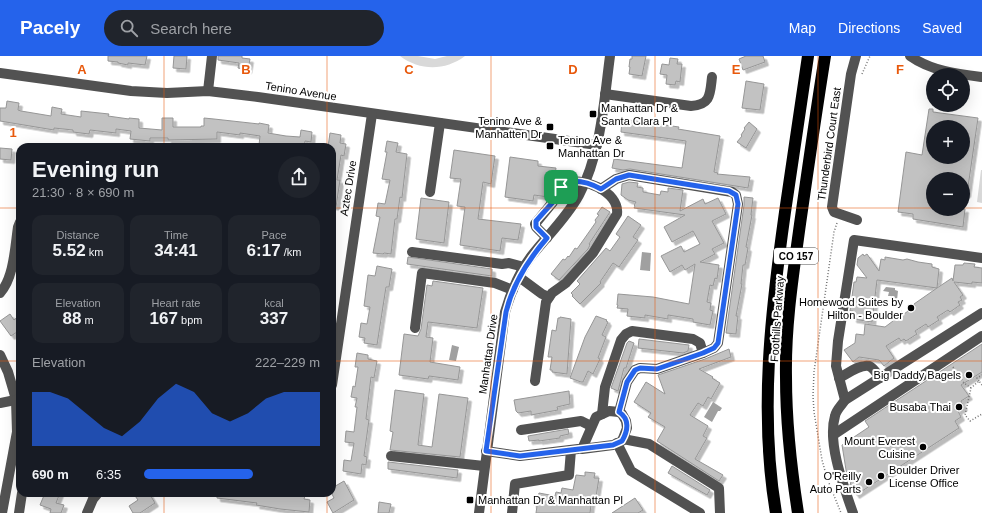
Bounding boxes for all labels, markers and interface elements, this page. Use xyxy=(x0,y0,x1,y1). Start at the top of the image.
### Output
search box xyxy=(104,10,384,46)
text: Pacely xyxy=(20,17,80,38)
icon: search xyxy=(118,17,140,39)
text: Search here xyxy=(150,20,232,37)
text: Map xyxy=(789,20,816,36)
text: Directions xyxy=(838,20,900,36)
text: Saved xyxy=(922,20,962,36)
text: A xyxy=(77,62,87,77)
text: B xyxy=(241,62,251,77)
text: C xyxy=(404,62,414,77)
text: D xyxy=(568,62,578,77)
text: E xyxy=(732,62,741,77)
text: F xyxy=(896,62,904,77)
map controls xyxy=(926,68,970,216)
button: locate xyxy=(926,68,970,112)
street label: Tenino Avenue xyxy=(265,79,337,103)
street label: Thunderbird Court East xyxy=(815,87,843,201)
place label: Manhattan Dr & Santa Clara Pl xyxy=(601,102,679,127)
marker: Manhattan Dr & Santa Clara Pl xyxy=(588,109,598,119)
place label: Tenino Ave & Manhatten Dr xyxy=(475,115,543,140)
button: + xyxy=(926,120,970,164)
marker: Tenino Ave & Manhatten Dr xyxy=(545,122,555,132)
text: 1 xyxy=(9,125,17,140)
place label: Tenino Ave & Manhattan Dr xyxy=(558,134,625,159)
marker: Tenino Ave & Manhattan Dr xyxy=(545,141,555,151)
button: share xyxy=(278,156,320,198)
text: Evening run xyxy=(32,157,159,182)
street label: Aztec Drive xyxy=(338,159,358,217)
pin xyxy=(544,170,578,204)
button: − xyxy=(926,172,970,216)
icon: arrive xyxy=(550,176,572,198)
text: 21:30 · 8 × 690 m xyxy=(32,185,134,200)
text: Distance xyxy=(57,229,99,241)
text: Time xyxy=(164,229,188,241)
text: Pace xyxy=(261,229,287,241)
text: 5.52 xyxy=(53,241,86,260)
text: 34:41 xyxy=(154,241,198,260)
text: 6:17 xyxy=(247,241,281,260)
text: km xyxy=(86,246,103,258)
text: /km xyxy=(281,246,301,258)
road number: CO 157 xyxy=(774,248,818,264)
street label: Foothills Parkway xyxy=(768,275,786,362)
place label: Homewood Suites by Hilton - Boulder xyxy=(799,296,903,321)
text: Elevation xyxy=(55,297,101,309)
text: Heart rate xyxy=(152,297,200,309)
text: kcal xyxy=(264,297,284,309)
marker: Homewood Suites by Hilton - Boulder xyxy=(906,303,916,313)
text: 88 xyxy=(62,309,81,328)
text: 167 xyxy=(150,309,178,328)
text: 337 xyxy=(260,309,288,328)
street label: Manhattan Drive xyxy=(476,313,500,395)
text: m xyxy=(81,314,94,326)
text: bpm xyxy=(178,314,202,326)
text: Elevation xyxy=(32,355,85,370)
text: 222–229 m xyxy=(255,355,320,370)
place label: Big Daddy Bagels xyxy=(874,369,961,381)
marker: Big Daddy Bagels xyxy=(964,370,974,380)
place label: Busaba Thai xyxy=(889,401,951,413)
marker: Busaba Thai xyxy=(954,402,964,412)
place label: Mount Everest Cuisine xyxy=(844,435,915,460)
marker: Mount Everest Cuisine xyxy=(918,442,928,452)
place label: Boulder Driver License Office xyxy=(889,464,960,489)
text: 690 m xyxy=(32,467,69,482)
text: 6:35 xyxy=(96,467,121,482)
place label: O'Reilly Auto Parts xyxy=(810,470,861,495)
marker: Boulder Driver License Office xyxy=(876,471,886,481)
marker: O'Reilly Auto Parts xyxy=(864,477,874,487)
place label: Manhattan Dr & Manhattan Pl xyxy=(478,494,623,506)
marker: Manhattan Dr & Manhattan Pl xyxy=(465,495,475,505)

